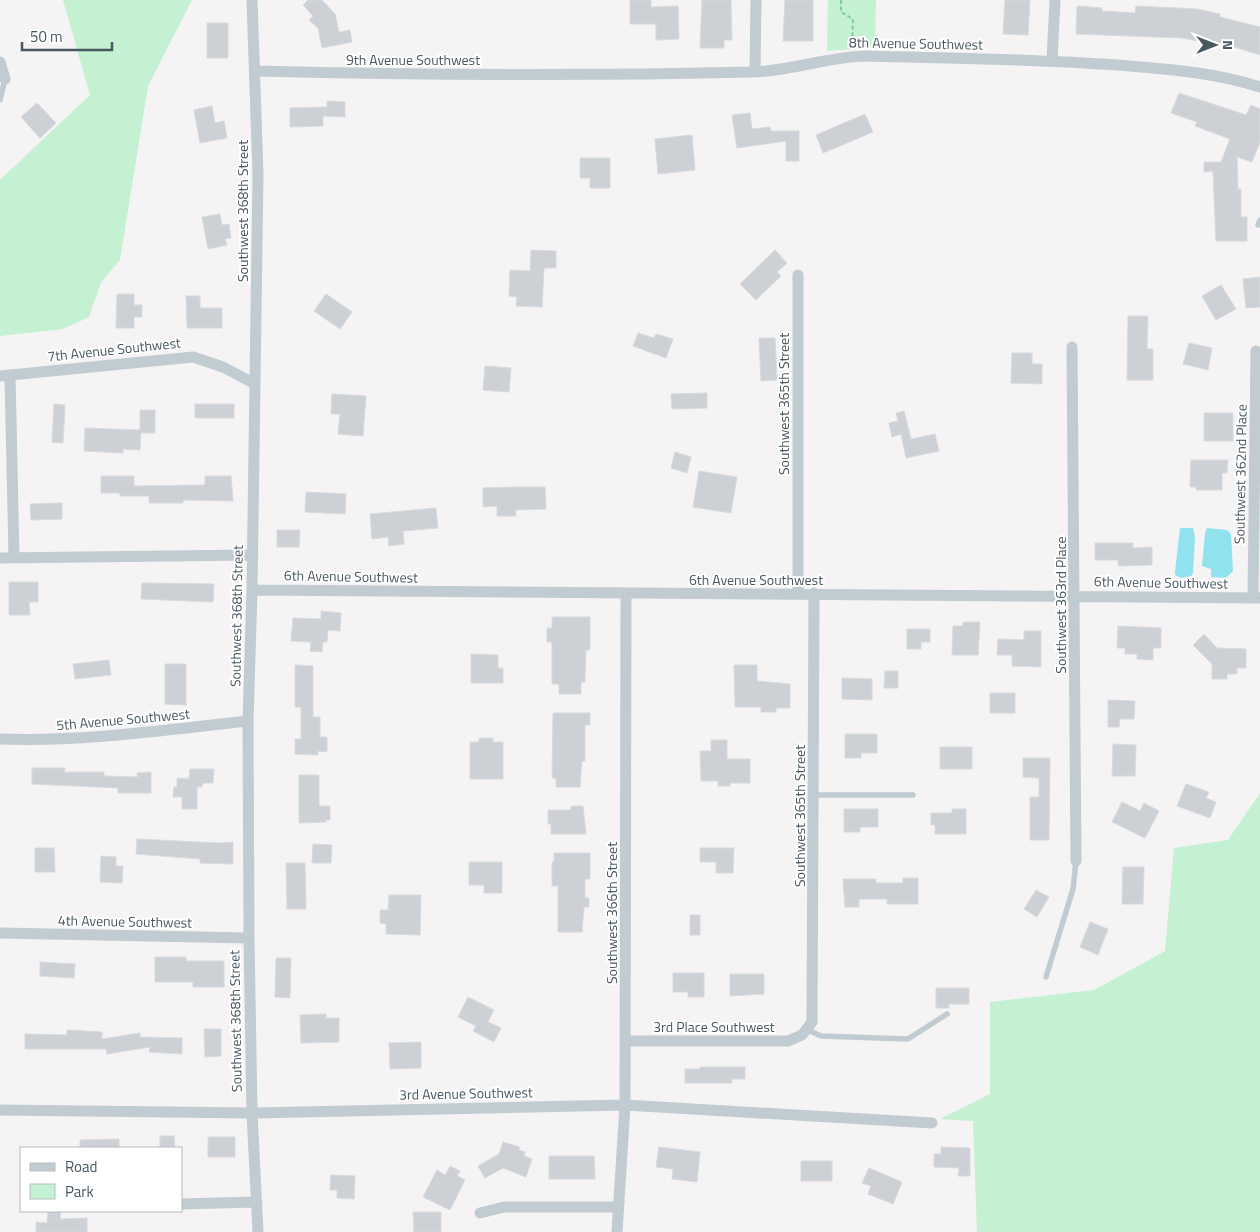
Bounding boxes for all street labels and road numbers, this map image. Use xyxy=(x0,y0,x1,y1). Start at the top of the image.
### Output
street label: 8th Avenue Southwest xyxy=(849,31,983,55)
street label: 9th Avenue Southwest xyxy=(346,49,480,70)
street label: Southwest 368th Street xyxy=(232,140,253,282)
street label: 7th Avenue Southwest xyxy=(46,332,182,366)
street label: Southwest 365th Street xyxy=(773,333,794,475)
street label: Southwest 362nd Place xyxy=(1228,404,1252,544)
street label: Southwest 363rd Place xyxy=(1050,536,1071,674)
street label: Southwest 368th Street xyxy=(224,545,248,687)
street label: 6th Avenue Southwest xyxy=(284,564,418,588)
street label: 6th Avenue Southwest xyxy=(689,569,823,590)
street label: 6th Avenue Southwest xyxy=(1094,570,1228,594)
street label: 5th Avenue Southwest xyxy=(55,703,191,735)
street label: Southwest 365th Street xyxy=(789,745,810,887)
street label: Southwest 366th Street xyxy=(601,842,622,984)
street label: 4th Avenue Southwest xyxy=(58,909,192,933)
street label: Southwest 368th Street xyxy=(223,950,247,1092)
street label: 3rd Place Southwest xyxy=(653,1016,775,1037)
street label: 3rd Avenue Southwest xyxy=(399,1081,533,1105)

